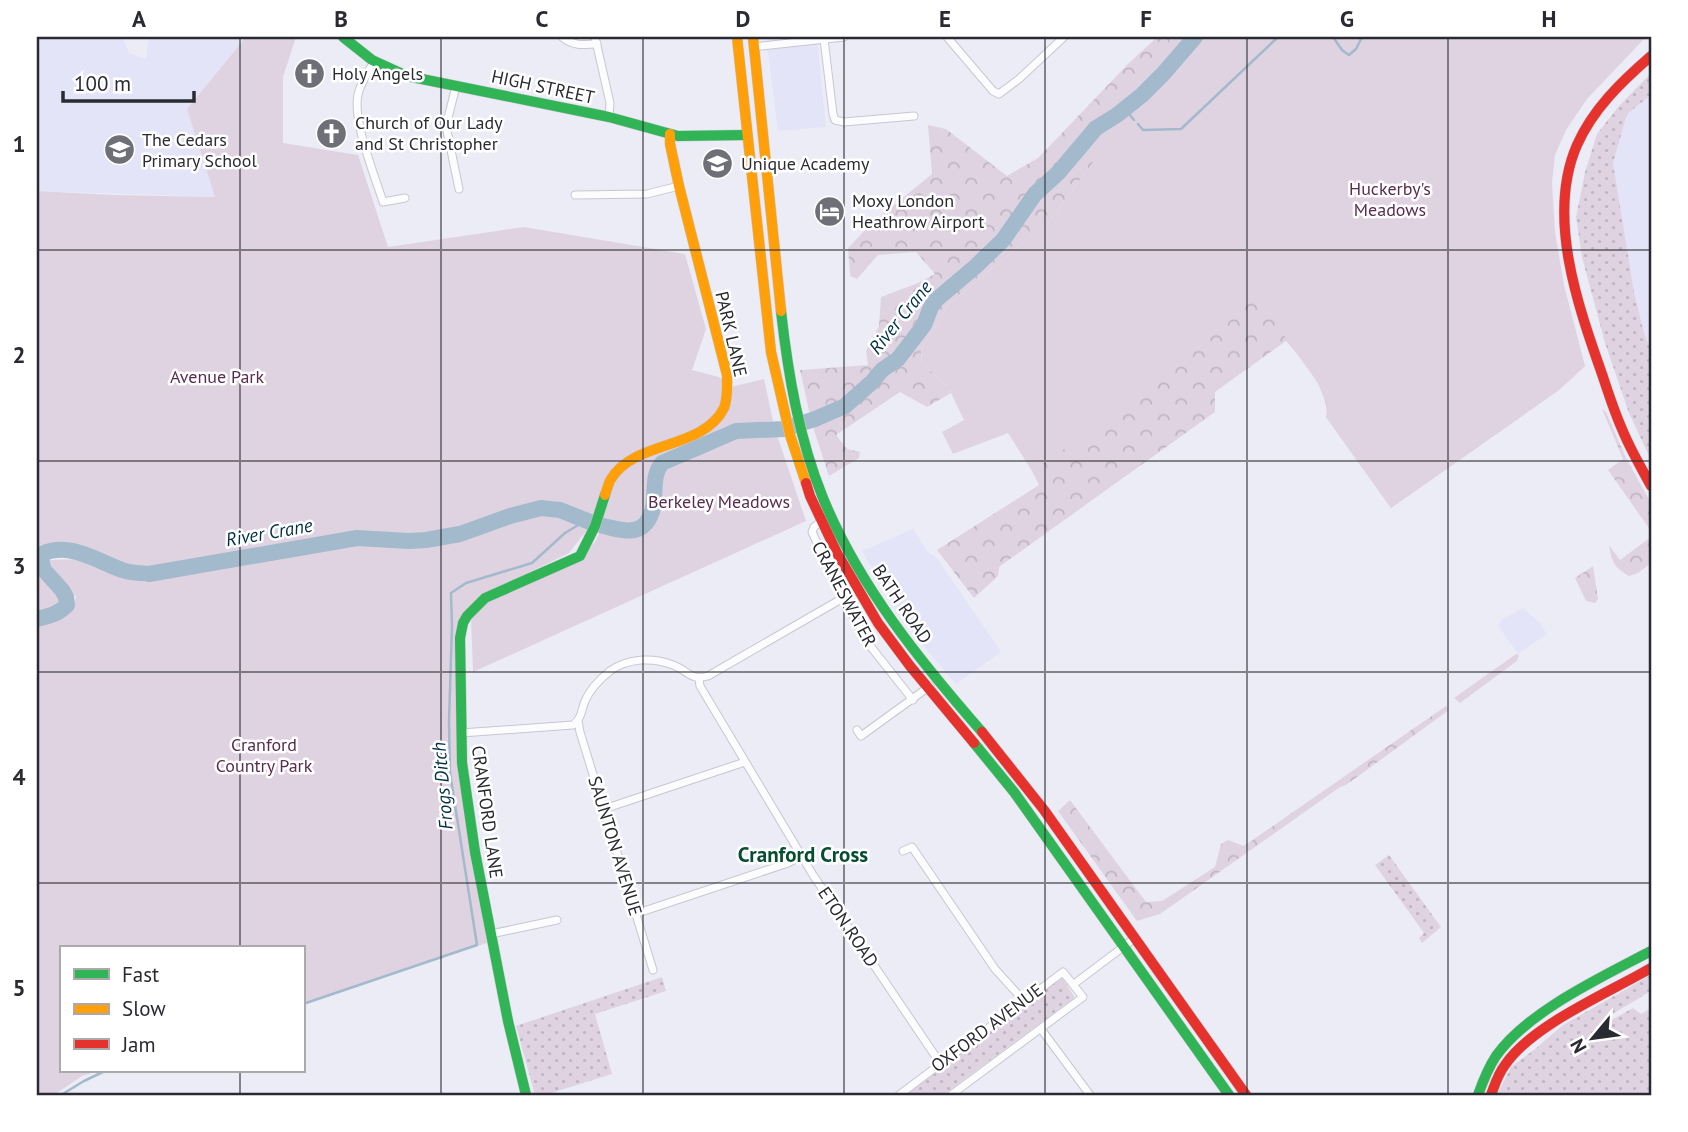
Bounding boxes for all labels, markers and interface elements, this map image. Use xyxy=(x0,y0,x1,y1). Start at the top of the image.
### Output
text: A xyxy=(132,4,146,33)
text: B xyxy=(334,4,348,33)
text: C xyxy=(536,4,549,33)
text: D xyxy=(736,4,750,33)
text: E xyxy=(939,4,951,33)
text: F xyxy=(1140,4,1152,33)
text: G xyxy=(1340,4,1354,33)
text: H xyxy=(1542,4,1556,33)
church icon: Holy Angels xyxy=(292,57,326,91)
scale bar xyxy=(63,60,194,104)
place label: Holy Angels xyxy=(332,62,423,85)
street label: HIGH STREET xyxy=(489,64,597,109)
text: 100 m xyxy=(74,70,131,97)
place label: Church of Our Lady and St Christopher xyxy=(355,111,503,155)
church icon: Church of Our Lady and St Christopher xyxy=(315,116,349,150)
place label: The Cedars Primary School xyxy=(142,128,257,172)
text: 1 xyxy=(12,129,26,158)
school or university icon: The Cedars Primary School xyxy=(102,133,136,167)
school or university icon: Unique Academy xyxy=(701,147,735,181)
place label: Unique Academy xyxy=(741,152,870,175)
park label: Huckerby's Meadows xyxy=(1349,177,1431,221)
place label: Moxy London Heathrow Airport xyxy=(852,189,984,233)
hotel icon: Moxy London Heathrow Airport xyxy=(812,194,846,228)
water label: River Crane xyxy=(863,275,937,359)
street label: PARK LANE xyxy=(710,289,752,379)
text: 2 xyxy=(12,340,26,369)
park label: Avenue Park xyxy=(170,365,264,388)
park label: Berkeley Meadows xyxy=(648,490,790,513)
water label: River Crane xyxy=(224,513,314,551)
street label: CRANESWATER xyxy=(807,537,882,651)
text: 3 xyxy=(12,551,26,580)
street label: BATH ROAD xyxy=(867,560,937,648)
park label: Cranford Country Park xyxy=(216,733,313,777)
water label: Frogs Ditch xyxy=(426,741,458,831)
street label: CRANFORD LANE xyxy=(467,744,508,880)
text: 4 xyxy=(12,762,26,791)
street label: SAUNTON AVENUE xyxy=(583,773,648,918)
district label: Cranford Cross xyxy=(738,841,868,868)
street label: ETON ROAD xyxy=(813,882,884,971)
legend xyxy=(60,946,304,1072)
text: Fast xyxy=(122,961,159,988)
text: 5 xyxy=(12,973,26,1002)
street label: OXFORD AVENUE xyxy=(926,978,1047,1077)
text: Slow xyxy=(122,995,166,1022)
north arrow xyxy=(1558,1002,1628,1072)
text: Jam xyxy=(121,1031,156,1058)
text: N xyxy=(1565,1035,1592,1058)

